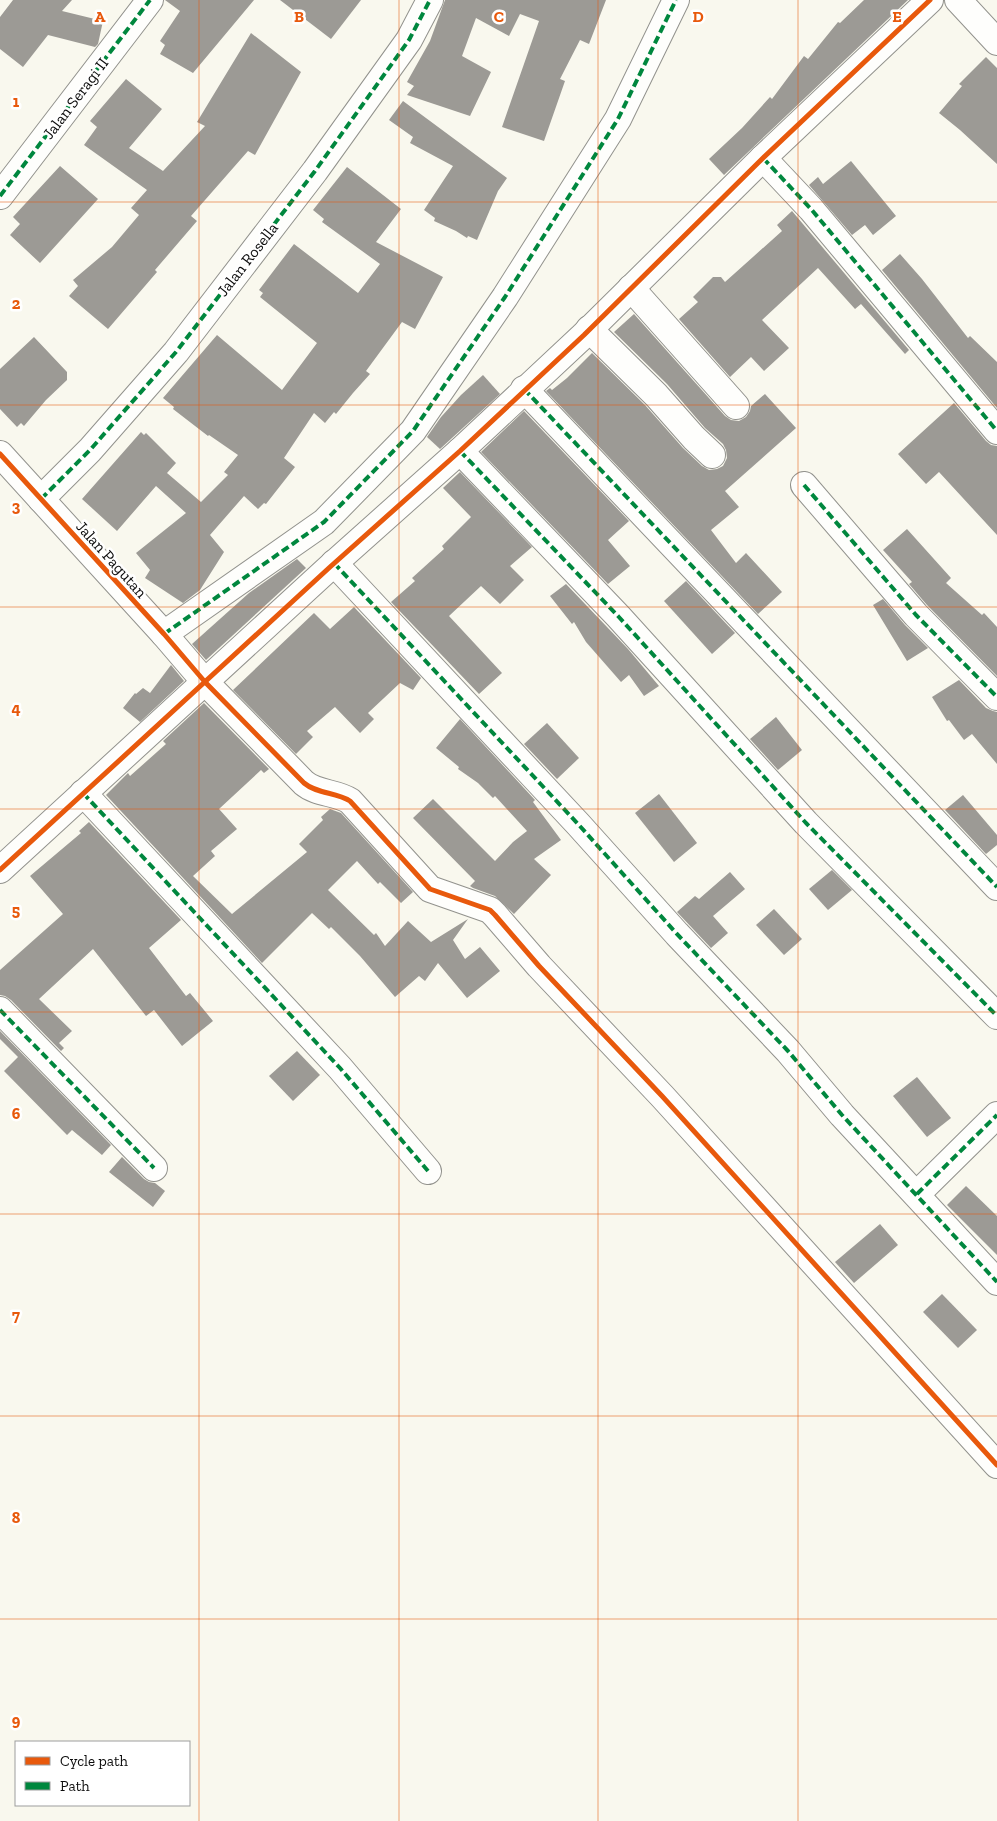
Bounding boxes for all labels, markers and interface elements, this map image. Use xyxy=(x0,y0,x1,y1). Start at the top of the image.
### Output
text: A xyxy=(95,7,106,26)
text: B xyxy=(294,7,304,26)
text: C xyxy=(494,7,504,26)
text: D xyxy=(692,7,704,26)
text: E xyxy=(892,7,902,26)
street label: Jalan Seragi II xyxy=(39,54,112,143)
text: 1 xyxy=(13,92,20,111)
street label: Jalan Rosella xyxy=(213,219,282,300)
text: 2 xyxy=(12,294,21,313)
text: 3 xyxy=(12,497,21,516)
street label: Jalan Pagutan xyxy=(72,517,152,602)
text: 4 xyxy=(11,699,21,718)
text: 5 xyxy=(12,901,20,920)
text: 6 xyxy=(12,1104,21,1123)
text: 7 xyxy=(12,1306,20,1325)
text: 8 xyxy=(12,1508,21,1527)
text: 9 xyxy=(12,1711,21,1730)
legend xyxy=(15,1741,190,1806)
text: Cycle path xyxy=(60,1752,129,1770)
text: Path xyxy=(60,1777,90,1795)

